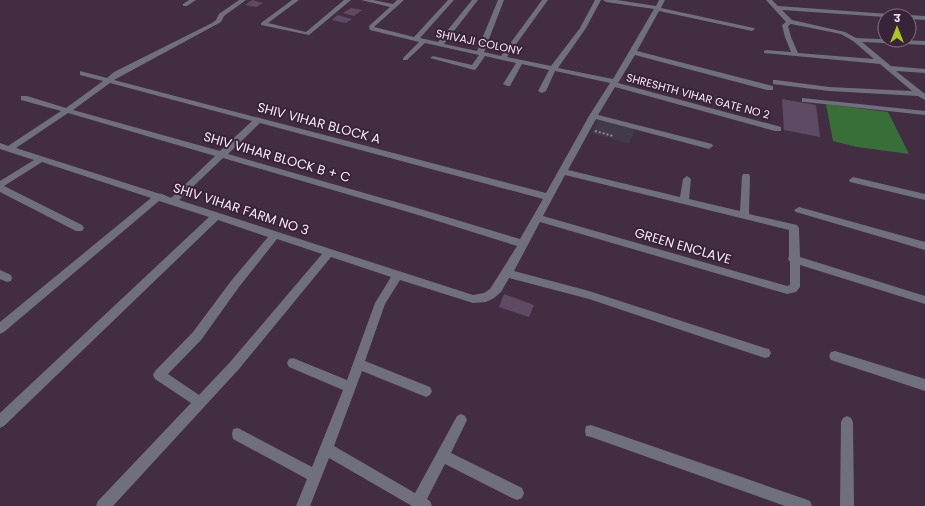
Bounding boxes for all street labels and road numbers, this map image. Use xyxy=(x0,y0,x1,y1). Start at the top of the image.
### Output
street label: SHIVAJI COLONY xyxy=(434,25,524,59)
street label: SHRESHTH VIHAR GATE NO 2 xyxy=(624,69,772,123)
street label: SHIV VIHAR BLOCK A xyxy=(255,97,383,149)
street label: SHIV VIHAR BLOCK B + C xyxy=(201,127,353,187)
street label: SHIV VIHAR FARM NO 3 xyxy=(171,178,311,240)
street label: GREEN ENCLAVE xyxy=(632,223,734,269)

